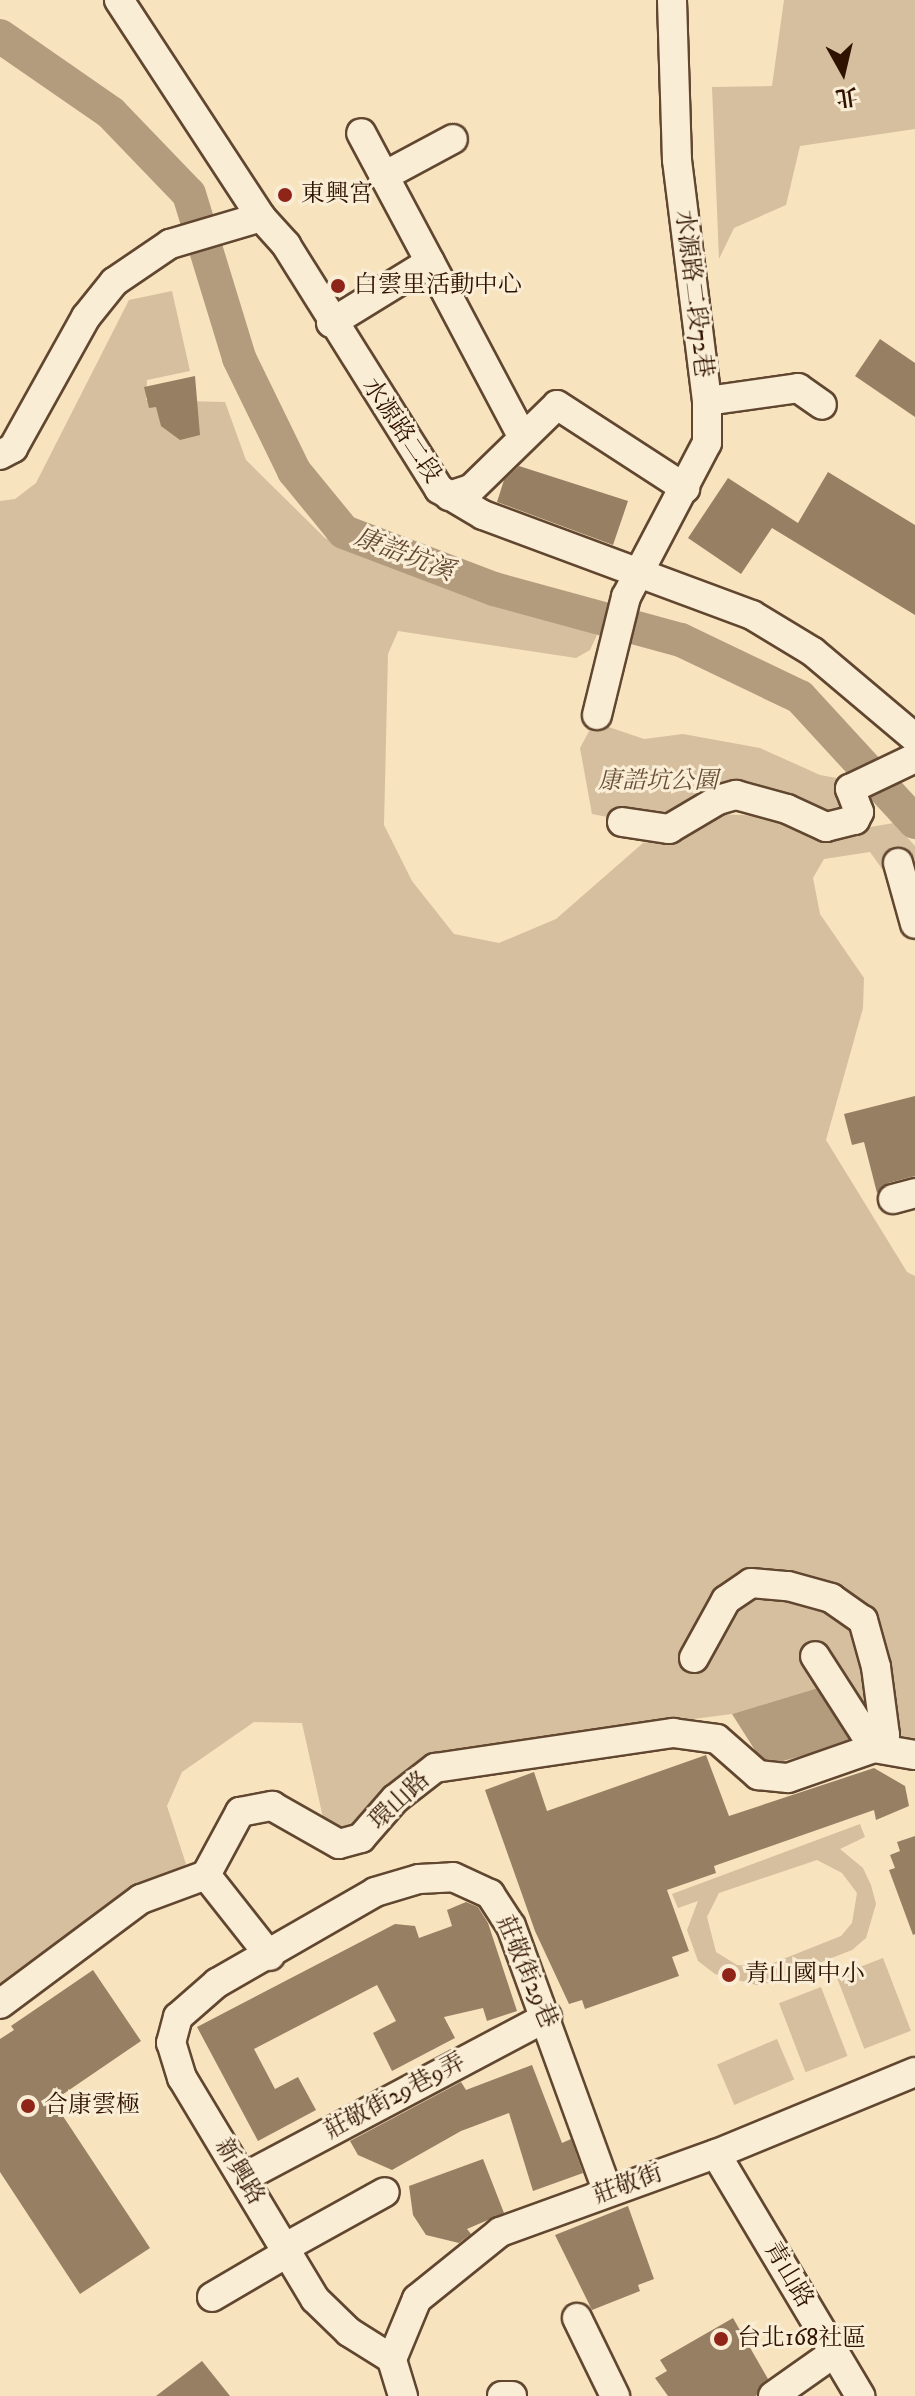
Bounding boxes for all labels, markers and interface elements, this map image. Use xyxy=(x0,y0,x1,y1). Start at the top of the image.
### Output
north arrow xyxy=(803,32,883,112)
text: 北 xyxy=(834,81,859,111)
place label: 東興宮 xyxy=(301,181,373,209)
marker: 東興宮 xyxy=(276,186,294,204)
street label: 水源路二段72巷 xyxy=(668,209,718,379)
place label: 白雲里活動中心 xyxy=(354,272,522,300)
marker: 白雲里活動中心 xyxy=(329,277,347,295)
street label: 水源路二段 xyxy=(356,373,446,489)
water label: 康誥坑溪 xyxy=(350,522,458,588)
park label: 康誥坑公園 xyxy=(598,768,718,796)
street label: 環山路 xyxy=(364,1766,436,1836)
street label: 莊敬街29巷 xyxy=(489,1911,563,2033)
place label: 青山國中小 xyxy=(745,1961,865,1989)
marker: 青山國中小 xyxy=(720,1966,738,1984)
street label: 莊敬街29巷9弄 xyxy=(319,2048,471,2146)
place label: 合康雲極 xyxy=(44,2092,140,2120)
marker: 合康雲極 xyxy=(19,2097,37,2115)
street label: 新興路 xyxy=(208,2134,270,2210)
street label: 莊敬街 xyxy=(589,2159,667,2211)
street label: 青山路 xyxy=(757,2237,819,2313)
place label: 台北168社區 xyxy=(737,2325,866,2353)
marker: 台北168社區 xyxy=(712,2330,730,2348)

